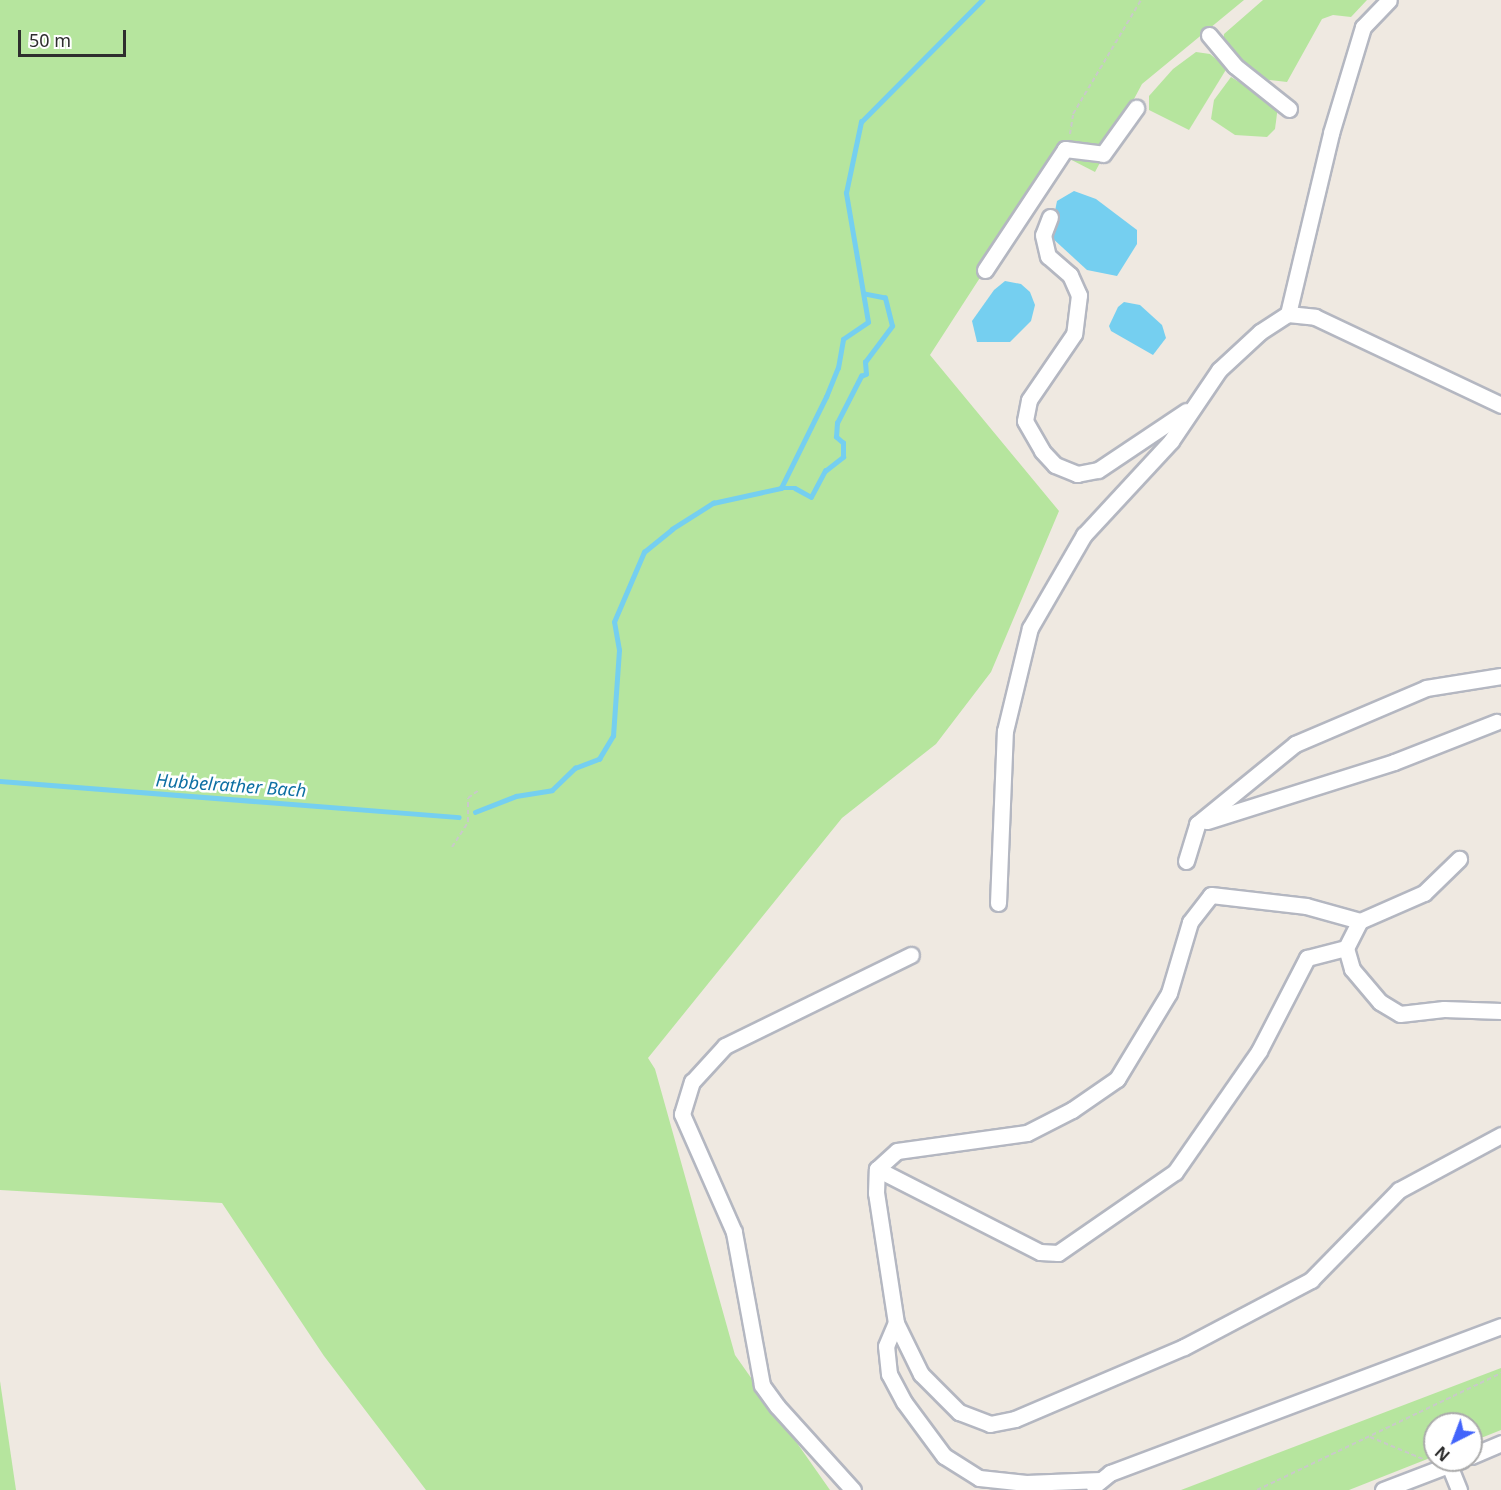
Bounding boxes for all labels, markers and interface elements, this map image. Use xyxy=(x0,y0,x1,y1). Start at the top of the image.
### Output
scale bar xyxy=(21,18,129,56)
text: 50 m xyxy=(29,28,71,52)
water label: Hubbelrather Bach xyxy=(155,769,307,801)
north arrow xyxy=(1423,1412,1483,1472)
text: N xyxy=(1430,1441,1454,1466)

